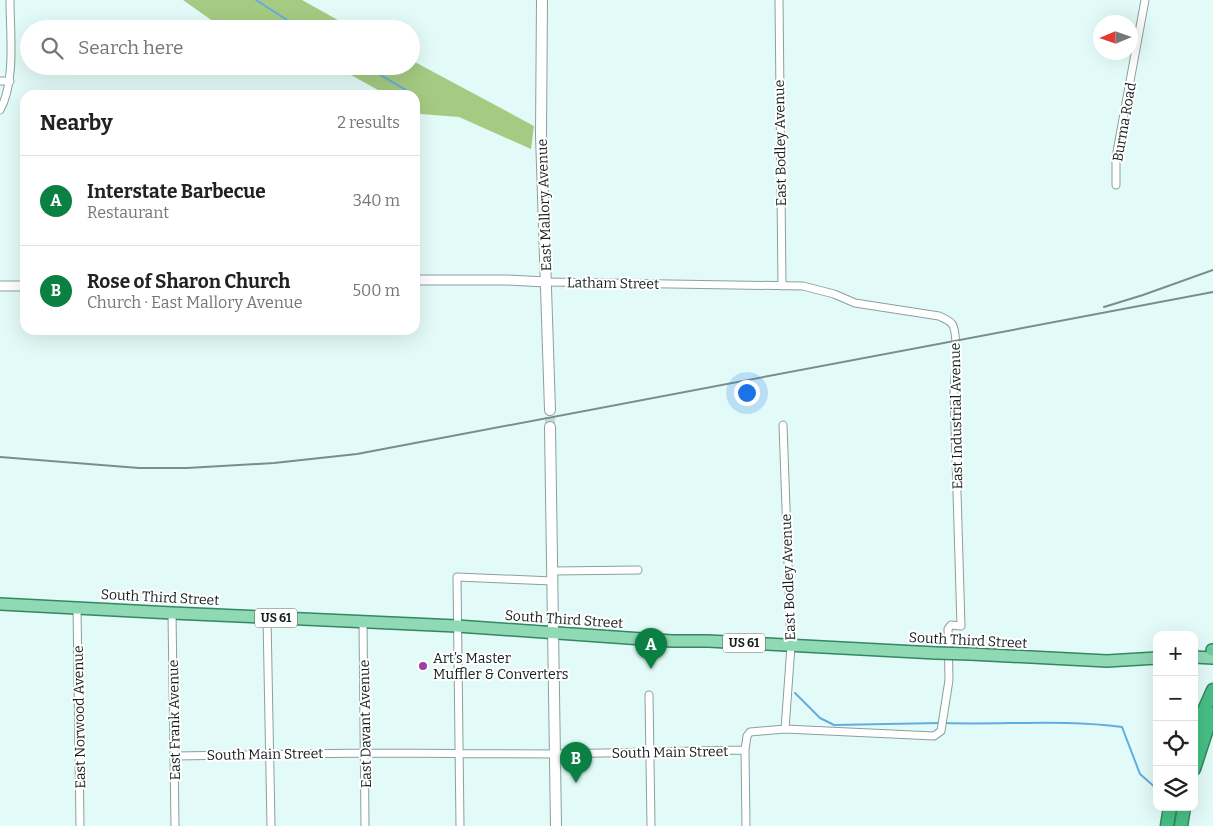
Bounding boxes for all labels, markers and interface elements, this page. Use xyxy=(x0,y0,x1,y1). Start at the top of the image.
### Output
north arrow xyxy=(1093,15,1138,60)
search box xyxy=(20,20,420,75)
icon: search xyxy=(38,34,66,62)
text: Search here xyxy=(78,36,183,59)
street label: East Bodley Avenue xyxy=(771,80,790,206)
street label: Burma Road xyxy=(1109,81,1140,163)
text: Nearby xyxy=(40,110,113,136)
text: 2 results xyxy=(337,113,400,132)
street label: East Mallory Avenue xyxy=(534,138,555,271)
text: Interstate Barbecue xyxy=(87,180,266,203)
text: A xyxy=(50,191,62,210)
text: 340 m xyxy=(353,191,400,210)
text: Restaurant xyxy=(87,203,169,222)
text: Rose of Sharon Church xyxy=(87,270,290,293)
street label: Latham Street xyxy=(567,274,659,293)
text: B xyxy=(51,281,61,300)
text: 500 m xyxy=(352,281,400,300)
text: Church · East Mallory Avenue xyxy=(87,293,302,312)
street label: East Industrial Avenue xyxy=(947,342,966,490)
your location xyxy=(734,380,760,406)
street label: East Bodley Avenue xyxy=(778,513,799,641)
street label: South Third Street xyxy=(100,586,220,609)
street label: South Third Street xyxy=(504,607,624,632)
road number: US 61 xyxy=(255,608,297,628)
pin: A xyxy=(635,628,667,669)
street label: South Third Street xyxy=(908,629,1028,652)
map controls xyxy=(1153,631,1198,811)
button: + xyxy=(1153,631,1198,676)
road number: US 61 xyxy=(723,634,765,652)
street label: East Norwood Avenue xyxy=(70,645,89,789)
place label: Art’s Master Muffler & Converters xyxy=(433,650,568,683)
street label: East Frank Avenue xyxy=(165,660,184,780)
street label: East Davant Avenue xyxy=(356,660,375,788)
marker: Art’s Master Muffler & Converters xyxy=(417,660,429,672)
button: − xyxy=(1153,676,1198,721)
button: locate xyxy=(1153,721,1198,766)
pin: B xyxy=(560,742,592,783)
street label: South Main Street xyxy=(612,743,728,762)
street label: South Main Street xyxy=(207,745,323,764)
button: layers xyxy=(1153,766,1198,811)

